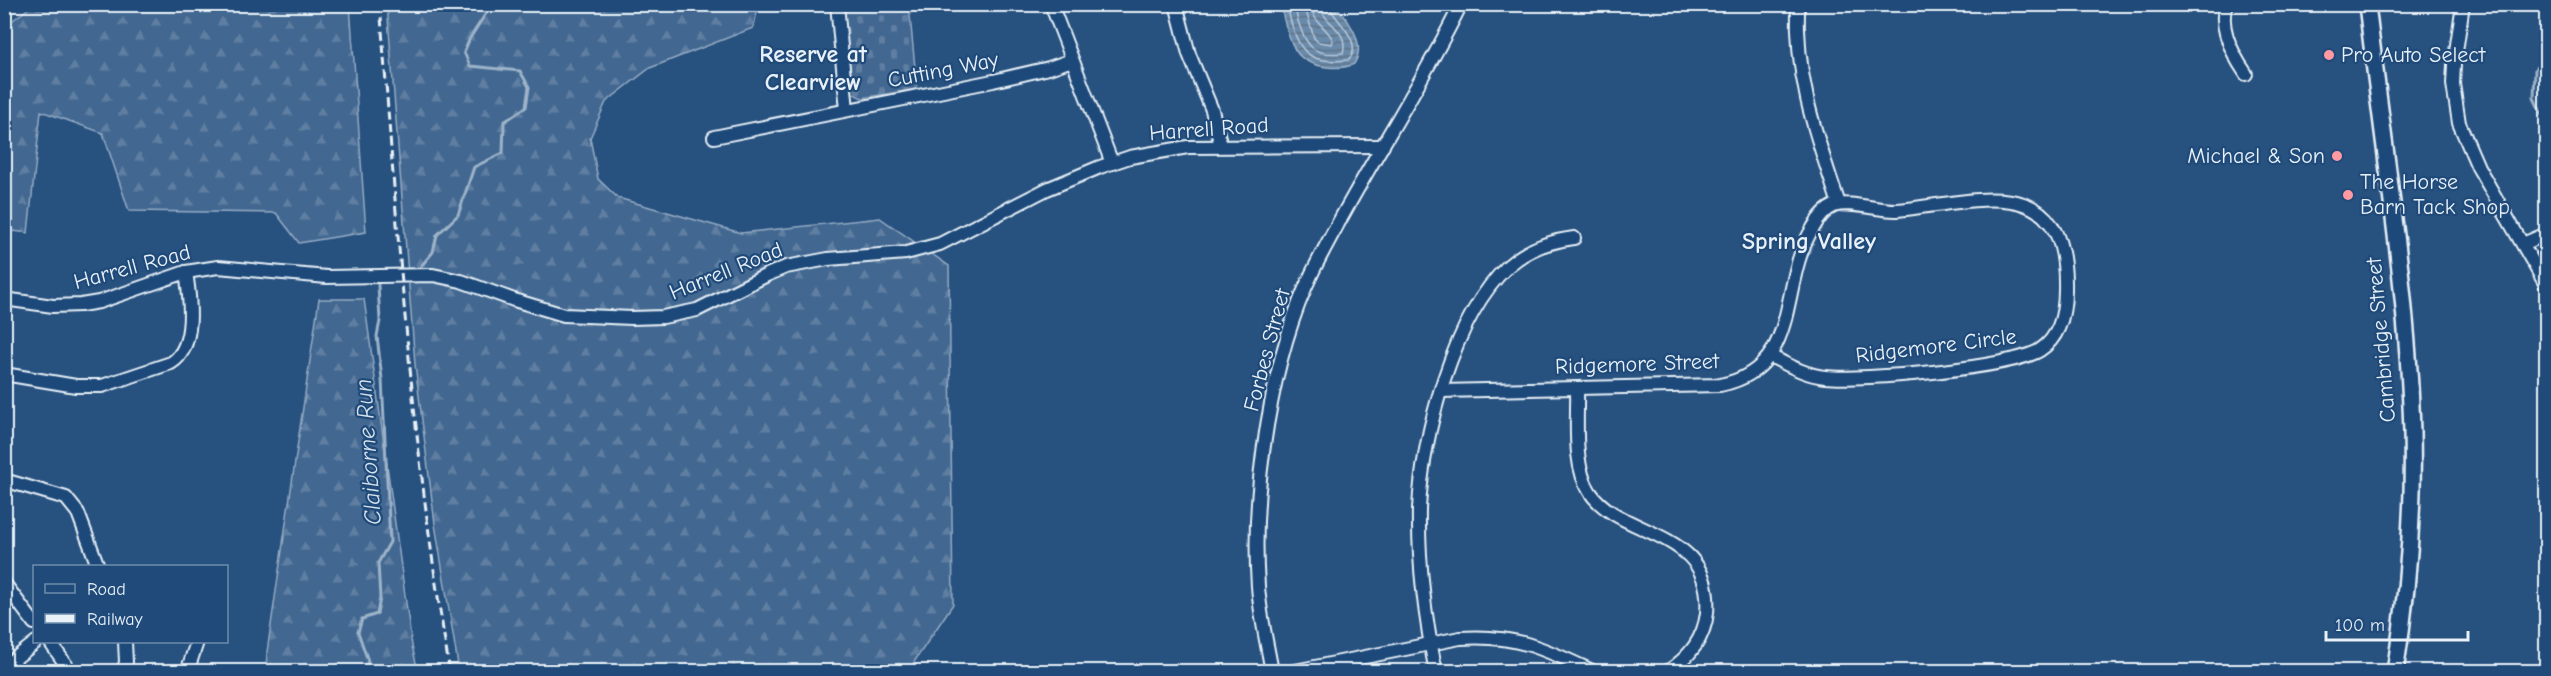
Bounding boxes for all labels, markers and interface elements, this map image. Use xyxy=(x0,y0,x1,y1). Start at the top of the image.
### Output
district label: Reserve at Clearview xyxy=(759,40,868,96)
place label: Pro Auto Select xyxy=(2341,42,2486,68)
street label: Cutting Way xyxy=(885,46,1001,93)
marker: Pro Auto Select xyxy=(2322,48,2336,62)
street label: Harrell Road xyxy=(1148,112,1270,146)
place label: Michael & Son xyxy=(2187,143,2325,169)
marker: Michael & Son xyxy=(2330,149,2344,163)
place label: The Horse Barn Tack Shop xyxy=(2360,169,2510,220)
marker: The Horse Barn Tack Shop xyxy=(2341,188,2355,202)
district label: Spring Valley xyxy=(1742,227,1876,255)
street label: Harrell Road xyxy=(666,237,786,305)
street label: Harrell Road xyxy=(71,239,193,295)
street label: Cambridge Street xyxy=(2361,256,2401,423)
street label: Forbes Street xyxy=(1238,285,1296,414)
street label: Ridgemore Circle xyxy=(1854,323,2018,369)
street label: Ridgemore Street xyxy=(1555,348,1720,380)
water label: Claiborne Run xyxy=(349,378,387,526)
legend xyxy=(33,565,228,643)
text: Road xyxy=(87,579,126,600)
scale bar xyxy=(2326,604,2468,642)
text: Railway xyxy=(87,609,144,630)
text: 100 m xyxy=(2335,615,2385,636)

